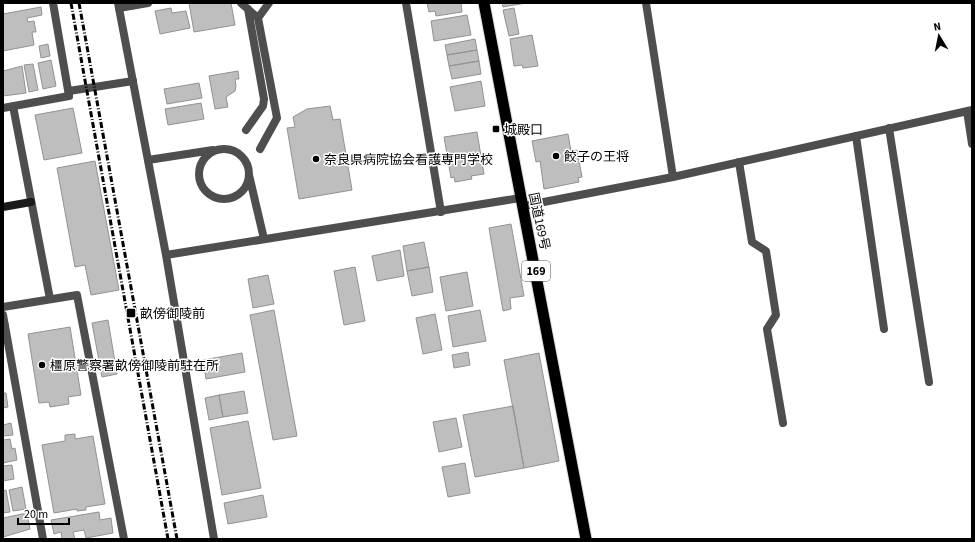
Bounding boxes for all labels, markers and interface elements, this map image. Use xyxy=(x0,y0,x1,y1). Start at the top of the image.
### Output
north arrow xyxy=(919,16,959,56)
text: N xyxy=(932,19,942,35)
place label: 城殿口 xyxy=(504,121,543,139)
marker: 城殿口 xyxy=(491,124,501,134)
place label: 餃子の王将 xyxy=(564,148,629,166)
place label: 奈良県病院協会看護専門学校 xyxy=(324,151,493,169)
marker: 餃子の王将 xyxy=(551,151,561,161)
marker: 奈良県病院協会看護専門学校 xyxy=(311,154,321,164)
street label: 国道169号 xyxy=(524,191,554,252)
road number: 169 xyxy=(522,261,550,281)
place label: 畝傍御陵前 xyxy=(140,305,205,323)
marker: 畝傍御陵前 xyxy=(125,307,137,319)
place label: 橿原警察署畝傍御陵前駐在所 xyxy=(50,357,219,375)
marker: 橿原警察署畝傍御陵前駐在所 xyxy=(37,360,47,370)
scale bar xyxy=(18,500,69,526)
text: 20 m xyxy=(24,506,48,523)

